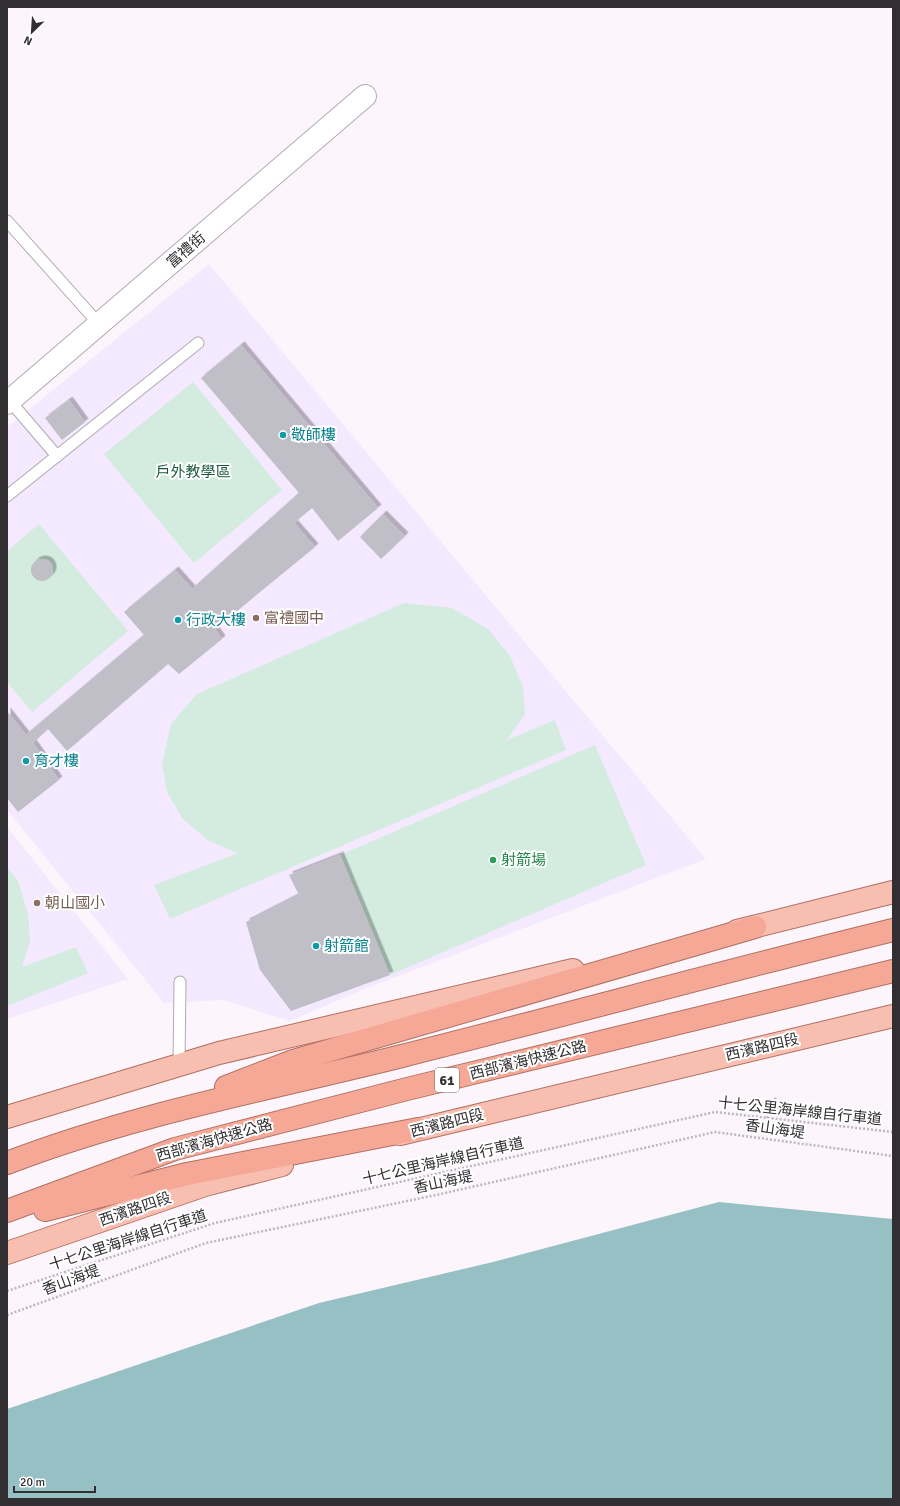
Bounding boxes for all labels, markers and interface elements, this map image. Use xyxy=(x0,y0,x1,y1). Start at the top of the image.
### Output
north arrow xyxy=(12,12,52,52)
text: N xyxy=(22,33,34,48)
street label: 富禮街 xyxy=(163,228,209,272)
place label: 敬師樓 xyxy=(291,426,336,444)
marker: 敬師樓 xyxy=(278,430,288,440)
park label: 戶外教學區 xyxy=(155,463,231,481)
place label: 富禮國中 xyxy=(264,609,324,627)
place label: 行政大樓 xyxy=(186,611,246,629)
marker: 富禮國中 xyxy=(251,613,261,623)
marker: 行政大樓 xyxy=(173,615,183,625)
place label: 育才樓 xyxy=(34,752,79,770)
marker: 育才樓 xyxy=(21,756,31,766)
place label: 射箭場 xyxy=(501,851,546,869)
marker: 射箭場 xyxy=(488,855,498,865)
place label: 朝山國小 xyxy=(45,894,105,912)
marker: 朝山國小 xyxy=(32,898,42,908)
place label: 射箭館 xyxy=(324,937,369,955)
marker: 射箭館 xyxy=(311,941,321,951)
street label: 西濱路四段 xyxy=(723,1030,801,1064)
street label: 西部濱海快速公路 xyxy=(468,1037,588,1083)
road number: 61 xyxy=(435,1068,459,1092)
street label: 十七公里海岸線自行車道 xyxy=(717,1093,883,1129)
street label: 西濱路四段 xyxy=(408,1105,486,1141)
street label: 西部濱海快速公路 xyxy=(154,1115,274,1165)
street label: 香山海堤 xyxy=(744,1116,806,1142)
street label: 十七公里海岸線自行車道 xyxy=(361,1134,525,1188)
street label: 香山海堤 xyxy=(412,1167,474,1197)
street label: 西濱路四段 xyxy=(97,1188,173,1230)
street label: 十七公里海岸線自行車道 xyxy=(47,1206,209,1274)
street label: 香山海堤 xyxy=(40,1261,102,1299)
scale bar xyxy=(14,1468,95,1494)
text: 20 m xyxy=(20,1475,45,1490)

